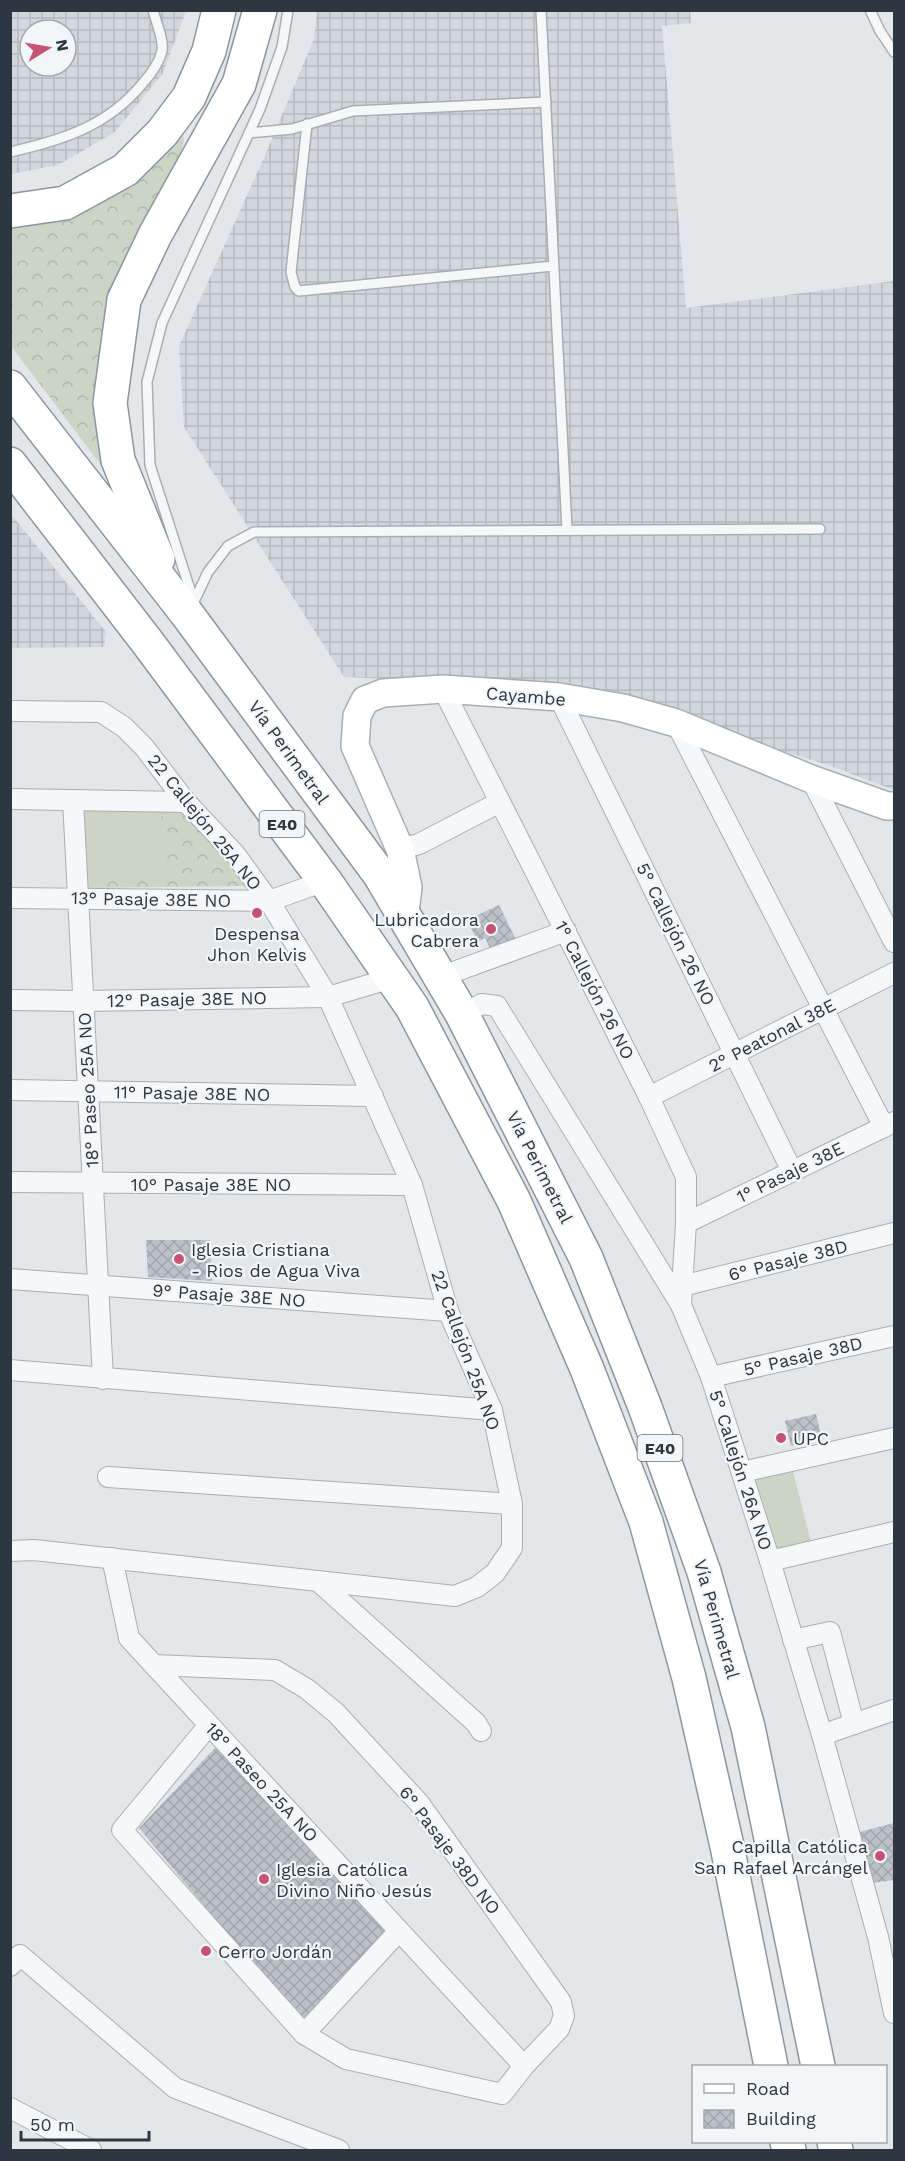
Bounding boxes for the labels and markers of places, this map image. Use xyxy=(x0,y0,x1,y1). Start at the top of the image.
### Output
marker: Despensa Jhon Kelvis xyxy=(250,906,264,920)
place label: Lubricadora Cabrera xyxy=(374,909,479,951)
marker: Lubricadora Cabrera xyxy=(484,922,498,936)
place label: Despensa Jhon Kelvis xyxy=(207,923,307,965)
place label: Iglesia Cristiana - Rios de Agua Viva xyxy=(191,1239,360,1281)
marker: Iglesia Cristiana - Rios de Agua Viva xyxy=(172,1252,186,1266)
place label: UPC xyxy=(793,1428,829,1449)
marker: UPC xyxy=(774,1431,788,1445)
place label: Capilla Católica San Rafael Arcángel xyxy=(694,1836,868,1878)
marker: Capilla Católica San Rafael Arcángel xyxy=(873,1849,887,1863)
place label: Iglesia Católica Divino Niño Jesús xyxy=(276,1859,432,1901)
marker: Iglesia Católica Divino Niño Jesús xyxy=(257,1872,271,1886)
place label: Cerro Jordán xyxy=(218,1941,332,1962)
marker: Cerro Jordán xyxy=(199,1944,213,1958)

